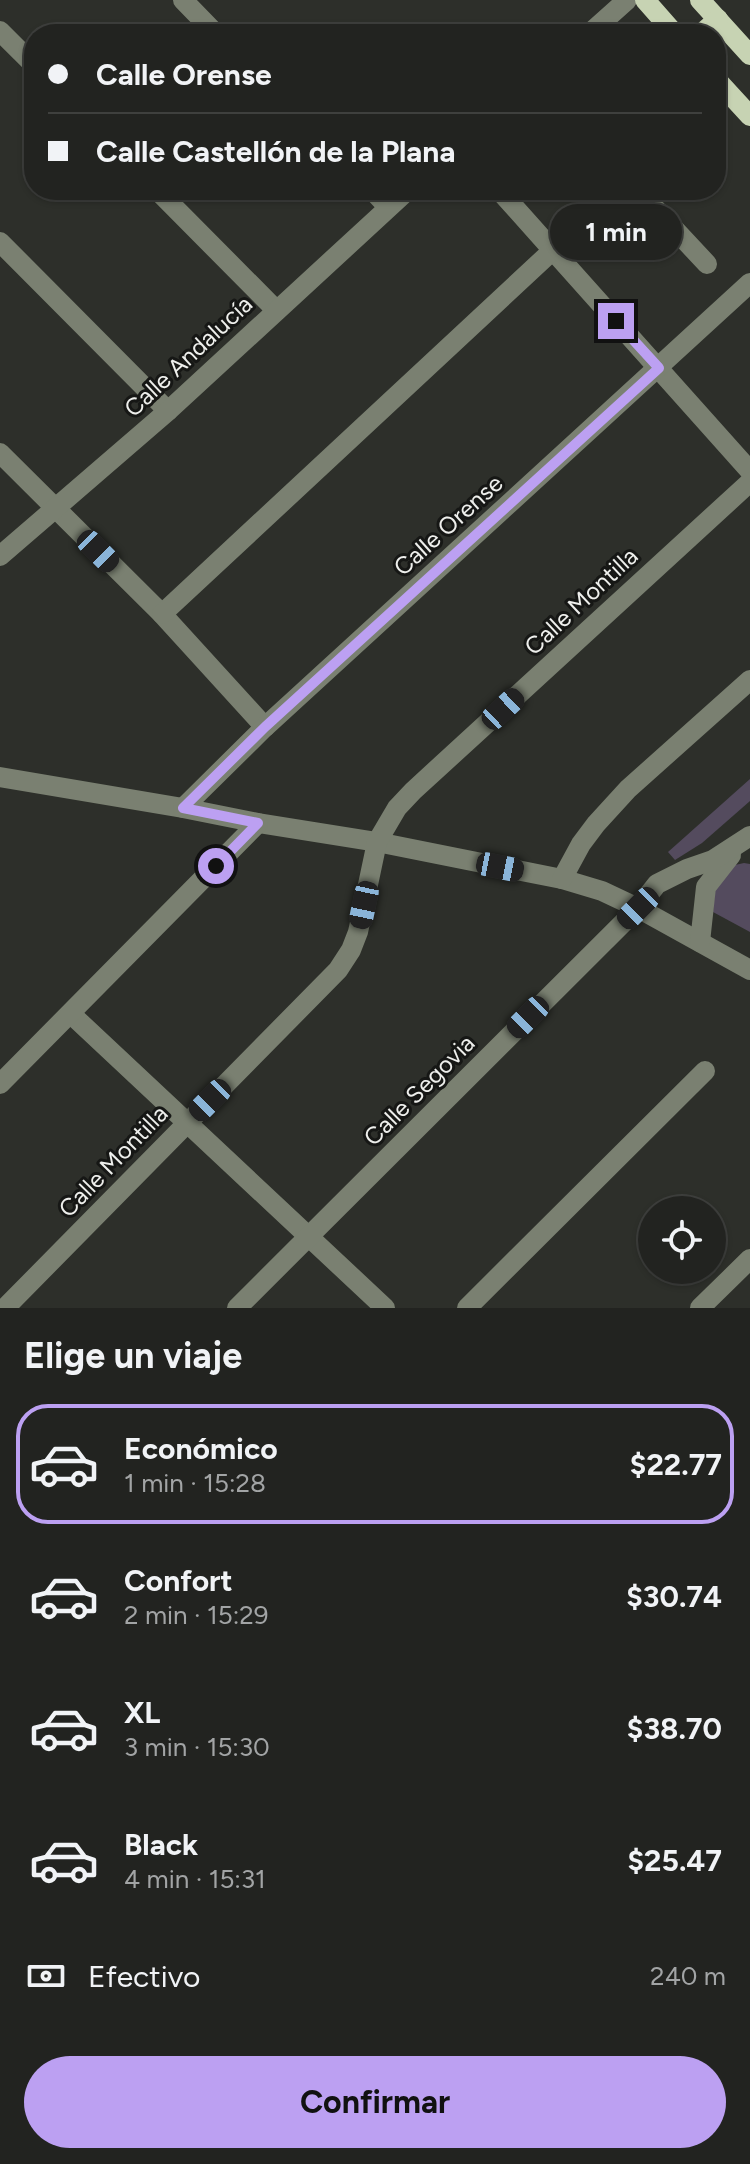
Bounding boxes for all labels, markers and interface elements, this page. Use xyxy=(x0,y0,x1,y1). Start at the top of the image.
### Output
text: Calle Orense xyxy=(96,56,272,93)
text: Calle Castellón de la Plana xyxy=(96,133,455,170)
callout: 1 min xyxy=(550,205,682,261)
text: 1 min xyxy=(585,216,647,248)
street label: Calle Andalucía xyxy=(118,289,258,423)
route end xyxy=(598,303,634,339)
street label: Calle Orense xyxy=(388,469,508,581)
car xyxy=(73,526,123,576)
street label: Calle Montilla xyxy=(518,541,644,661)
car xyxy=(477,684,529,734)
route start xyxy=(198,848,234,884)
car xyxy=(474,851,526,883)
car xyxy=(347,879,381,931)
car xyxy=(613,883,663,933)
car xyxy=(503,992,553,1042)
street label: Calle Segovia xyxy=(357,1028,481,1152)
car xyxy=(185,1075,235,1125)
street label: Calle Montilla xyxy=(52,1099,174,1223)
map controls xyxy=(638,1196,726,1284)
button: locate xyxy=(638,1196,726,1284)
text: Elige un viaje xyxy=(24,1334,242,1377)
icon: car xyxy=(28,1428,100,1500)
text: Económico xyxy=(124,1430,278,1467)
text: $22.77 xyxy=(630,1446,722,1483)
text: 1 min · 15:28 xyxy=(124,1467,266,1499)
icon: car xyxy=(28,1560,100,1632)
text: Confort xyxy=(124,1562,233,1599)
text: $30.74 xyxy=(626,1578,722,1615)
text: 2 min · 15:29 xyxy=(124,1599,269,1631)
icon: car xyxy=(28,1692,100,1764)
text: XL xyxy=(124,1694,160,1731)
text: $38.70 xyxy=(627,1710,722,1747)
text: 3 min · 15:30 xyxy=(124,1731,270,1763)
icon: car xyxy=(28,1824,100,1896)
text: Black xyxy=(124,1826,198,1863)
text: $25.47 xyxy=(627,1842,722,1879)
text: 4 min · 15:31 xyxy=(124,1863,266,1895)
icon: cash xyxy=(24,1954,68,1998)
text: Efectivo xyxy=(88,1958,200,1995)
text: 240 m xyxy=(650,1960,726,1992)
button: Confirmar xyxy=(24,2056,726,2148)

